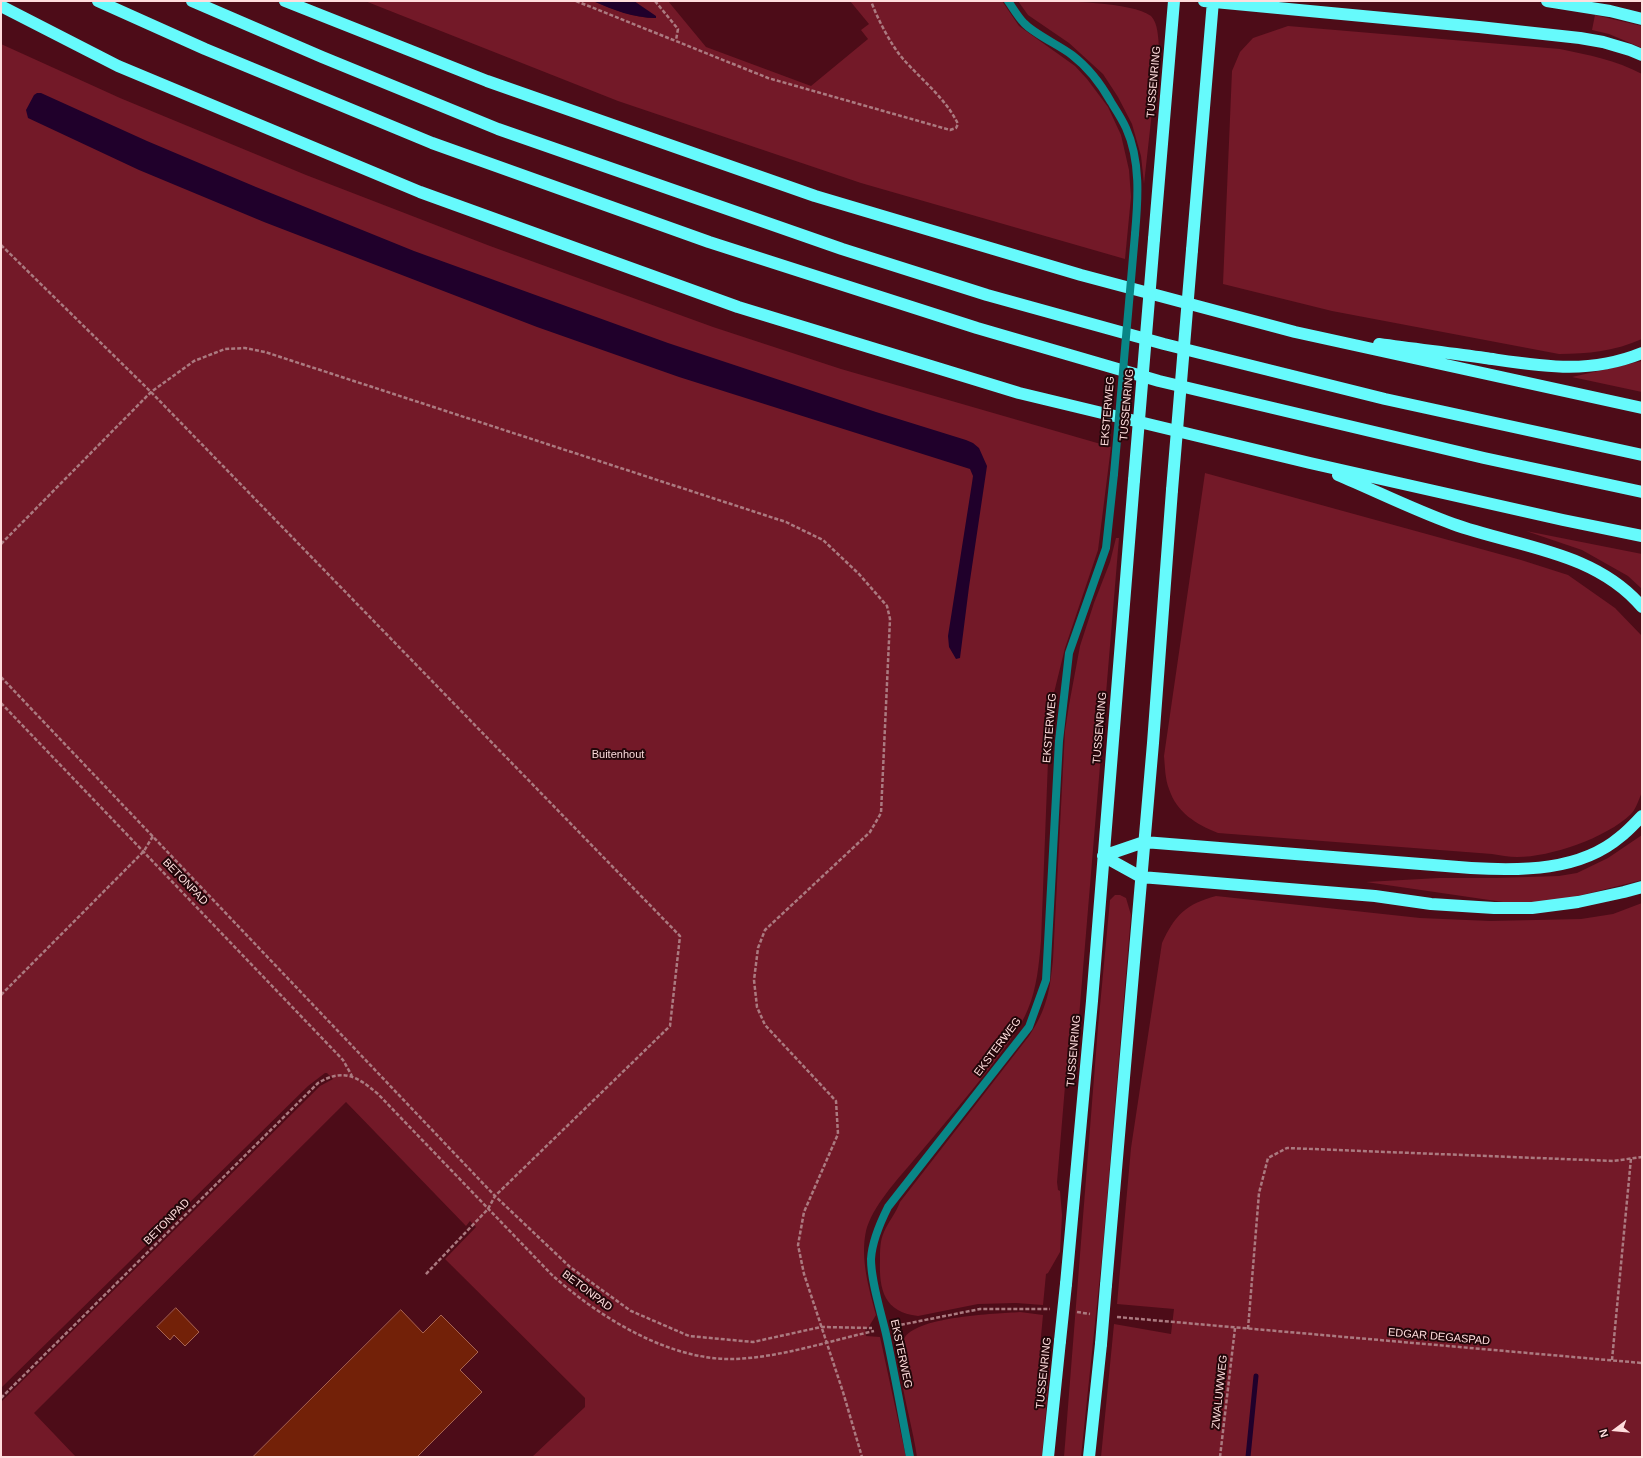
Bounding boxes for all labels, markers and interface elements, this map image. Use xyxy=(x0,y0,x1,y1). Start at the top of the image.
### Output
street label: TUSSENRING xyxy=(1144,46,1164,118)
street label: TUSSENRING xyxy=(1117,369,1137,441)
street label: EKSTERWEG xyxy=(1098,376,1118,446)
street label: TUSSENRING xyxy=(1090,692,1110,764)
street label: EKSTERWEG xyxy=(1040,693,1060,763)
park label: Buitenhout xyxy=(592,748,644,762)
street label: BETONPAD xyxy=(160,856,210,908)
street label: EKSTERWEG xyxy=(972,1015,1024,1079)
street label: TUSSENRING xyxy=(1064,1015,1084,1087)
street label: BETONPAD xyxy=(141,1196,193,1248)
street label: BETONPAD xyxy=(559,1268,615,1314)
street label: EKSTERWEG xyxy=(887,1318,915,1390)
street label: EDGAR DEGASPAD xyxy=(1387,1326,1491,1348)
street label: TUSSENRING xyxy=(1034,1336,1054,1410)
street label: ZWALUWWEG xyxy=(1210,1354,1230,1430)
north arrow xyxy=(1595,1410,1635,1450)
text: N xyxy=(1597,1428,1610,1439)

